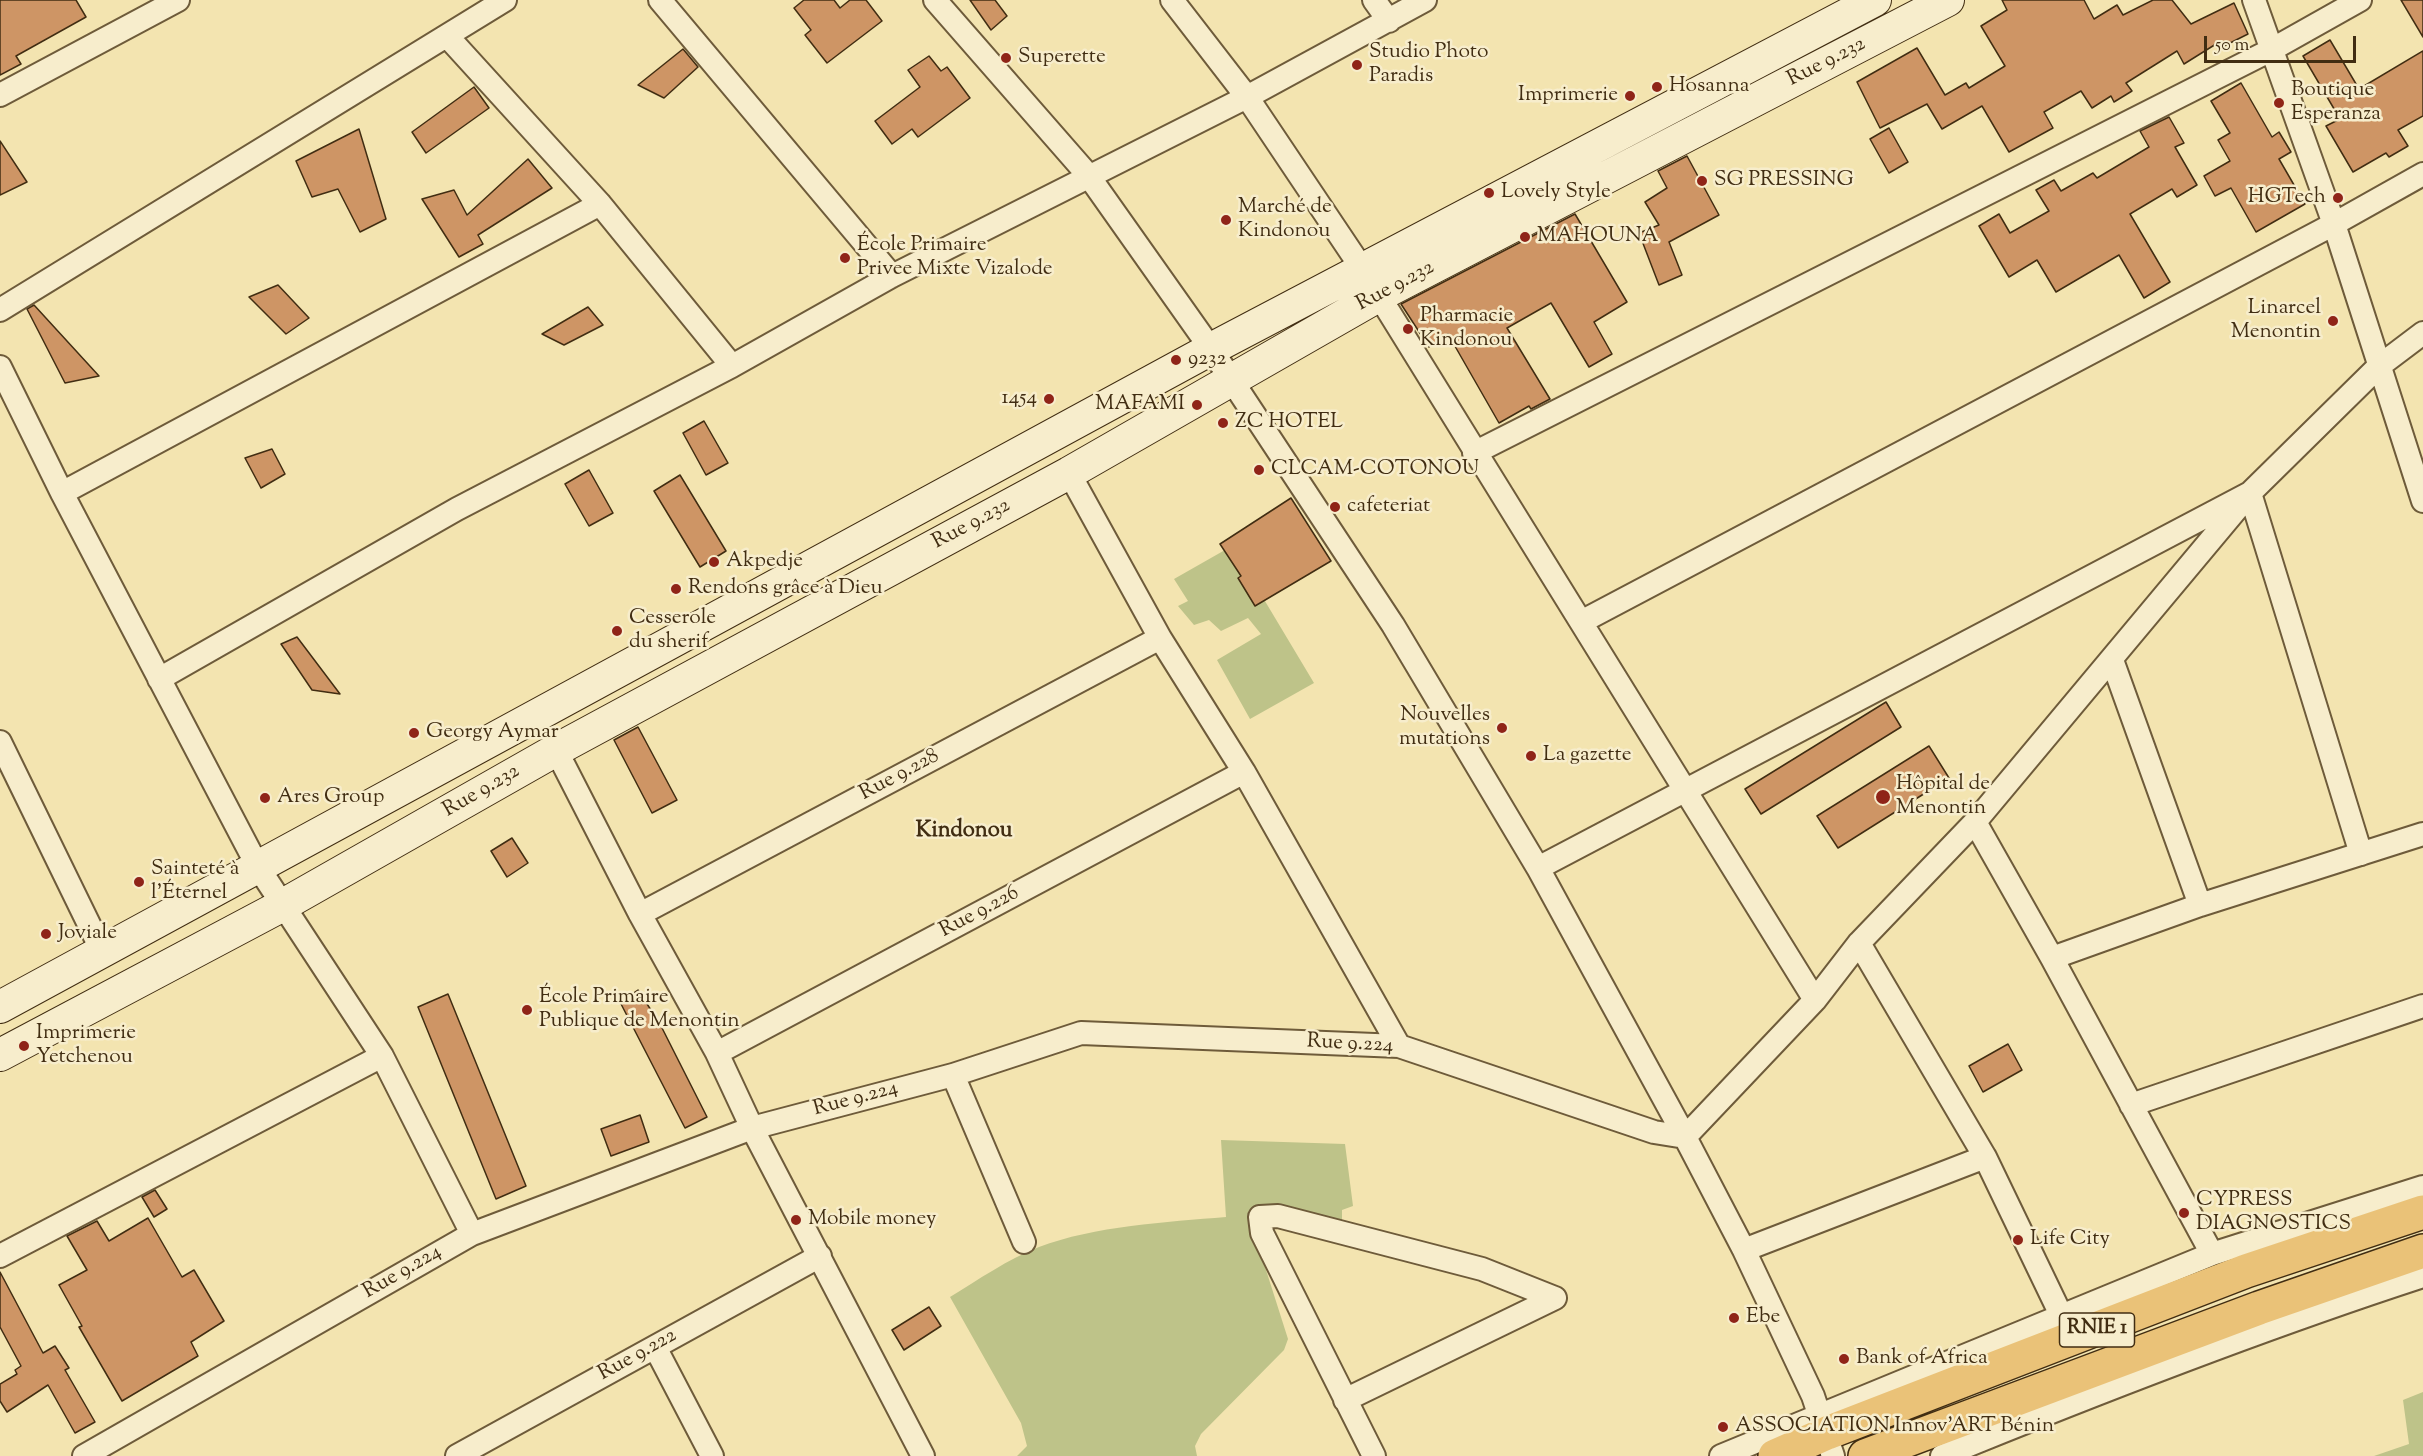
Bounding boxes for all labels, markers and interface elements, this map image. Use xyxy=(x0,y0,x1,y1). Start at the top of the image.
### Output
scale bar xyxy=(2207,24,2358,62)
street label: Rue 9.232 xyxy=(1784,33,1870,93)
text: 50 m xyxy=(2215,33,2249,59)
place label: Studio Photo Paradis xyxy=(1369,40,1488,90)
place label: Superette xyxy=(1018,45,1106,71)
marker: Superette xyxy=(999,51,1013,65)
marker: Studio Photo Paradis xyxy=(1350,58,1364,72)
place label: Hosanna xyxy=(1669,74,1750,100)
place label: Boutique Esperanza xyxy=(2291,78,2381,128)
marker: Hosanna xyxy=(1650,80,1664,94)
place label: Imprimerie xyxy=(1518,83,1618,109)
marker: Imprimerie xyxy=(1623,89,1637,103)
marker: Boutique Esperanza xyxy=(2272,96,2286,110)
place label: SG PRESSING xyxy=(1714,168,1854,194)
marker: SG PRESSING xyxy=(1695,174,1709,188)
place label: Lovely Style xyxy=(1501,180,1611,206)
place label: HGTech xyxy=(2248,185,2326,211)
marker: Lovely Style xyxy=(1482,186,1496,200)
marker: HGTech xyxy=(2331,191,2345,205)
place label: Marché de Kindonou xyxy=(1238,195,1332,245)
marker: Marché de Kindonou xyxy=(1219,213,1233,227)
place label: MAHOUNA xyxy=(1537,224,1659,250)
marker: MAHOUNA xyxy=(1518,230,1532,244)
place label: École Primaire Privee Mixte Vizalode xyxy=(857,233,1053,283)
marker: École Primaire Privee Mixte Vizalode xyxy=(838,251,852,265)
street label: Rue 9.232 xyxy=(1353,256,1439,318)
place label: Linarcel Menontin xyxy=(2231,296,2321,346)
place label: Pharmacie Kindonou xyxy=(1420,304,1513,354)
marker: Linarcel Menontin xyxy=(2326,314,2340,328)
marker: Pharmacie Kindonou xyxy=(1401,322,1415,336)
place label: 9232 xyxy=(1188,347,1226,373)
marker: 9232 xyxy=(1169,353,1183,367)
place label: 1454 xyxy=(1002,386,1037,412)
marker: 1454 xyxy=(1042,392,1056,406)
place label: MAFAMI xyxy=(1095,392,1185,418)
marker: MAFAMI xyxy=(1190,398,1204,412)
place label: ZC HOTEL xyxy=(1235,410,1343,436)
marker: ZC HOTEL xyxy=(1216,416,1230,430)
place label: CLCAM-COTONOU xyxy=(1271,457,1479,483)
marker: CLCAM-COTONOU xyxy=(1252,463,1266,477)
street label: Rue 9.232 xyxy=(929,494,1015,556)
place label: cafeteriat xyxy=(1347,494,1430,520)
marker: cafeteriat xyxy=(1328,500,1342,514)
place label: Akpedje xyxy=(726,549,803,575)
marker: Akpedje xyxy=(707,555,721,569)
place label: Rendons grâce à Dieu xyxy=(688,576,883,602)
marker: Rendons grâce à Dieu xyxy=(669,582,683,596)
place label: Cesserole du sherif xyxy=(629,606,716,656)
marker: Cesserole du sherif xyxy=(610,624,624,638)
place label: Nouvelles mutations xyxy=(1399,703,1490,753)
place label: Georgy Aymar xyxy=(426,720,559,746)
marker: Nouvelles mutations xyxy=(1495,721,1509,735)
marker: Georgy Aymar xyxy=(407,726,421,740)
place label: La gazette xyxy=(1543,743,1632,769)
street label: Rue 9.228 xyxy=(856,745,944,807)
marker: La gazette xyxy=(1524,749,1538,763)
street label: Rue 9.232 xyxy=(439,760,525,824)
place label: Hôpital de Menontin xyxy=(1896,772,1990,822)
place label: Ares Group xyxy=(277,785,384,811)
marker: Hôpital de Menontin xyxy=(1874,788,1892,806)
marker: Ares Group xyxy=(258,791,272,805)
district label: Kindonou xyxy=(916,819,1012,845)
place label: Sainteté à l'Éternel xyxy=(151,857,239,907)
marker: Sainteté à l'Éternel xyxy=(132,875,146,889)
street label: Rue 9.226 xyxy=(936,882,1024,944)
place label: Joviale xyxy=(58,921,117,947)
marker: Joviale xyxy=(39,927,53,941)
place label: École Primaire Publique de Menontin xyxy=(539,985,740,1035)
marker: École Primaire Publique de Menontin xyxy=(520,1003,534,1017)
place label: Imprimerie Yetchenou xyxy=(36,1021,136,1071)
street label: Rue 9.224 xyxy=(1306,1030,1394,1060)
marker: Imprimerie Yetchenou xyxy=(17,1039,31,1053)
street label: Rue 9.224 xyxy=(811,1077,901,1123)
place label: CYPRESS DIAGNOSTICS xyxy=(2196,1188,2351,1238)
marker: CYPRESS DIAGNOSTICS xyxy=(2177,1206,2191,1220)
place label: Mobile money xyxy=(808,1207,936,1233)
marker: Mobile money xyxy=(789,1213,803,1227)
place label: Life City xyxy=(2030,1227,2110,1253)
marker: Life City xyxy=(2011,1233,2025,1247)
street label: Rue 9.224 xyxy=(359,1240,447,1306)
place label: Ebe xyxy=(1746,1305,1780,1331)
marker: Ebe xyxy=(1727,1311,1741,1325)
road number: RNIE 1 xyxy=(2060,1313,2134,1347)
street label: Rue 9.222 xyxy=(594,1324,682,1388)
place label: Bank of Africa xyxy=(1856,1346,1988,1372)
marker: Bank of Africa xyxy=(1837,1352,1851,1366)
place label: ASSOCIATION Innov'ART Bénin xyxy=(1735,1414,2054,1440)
marker: ASSOCIATION Innov'ART Bénin xyxy=(1716,1420,1730,1434)

